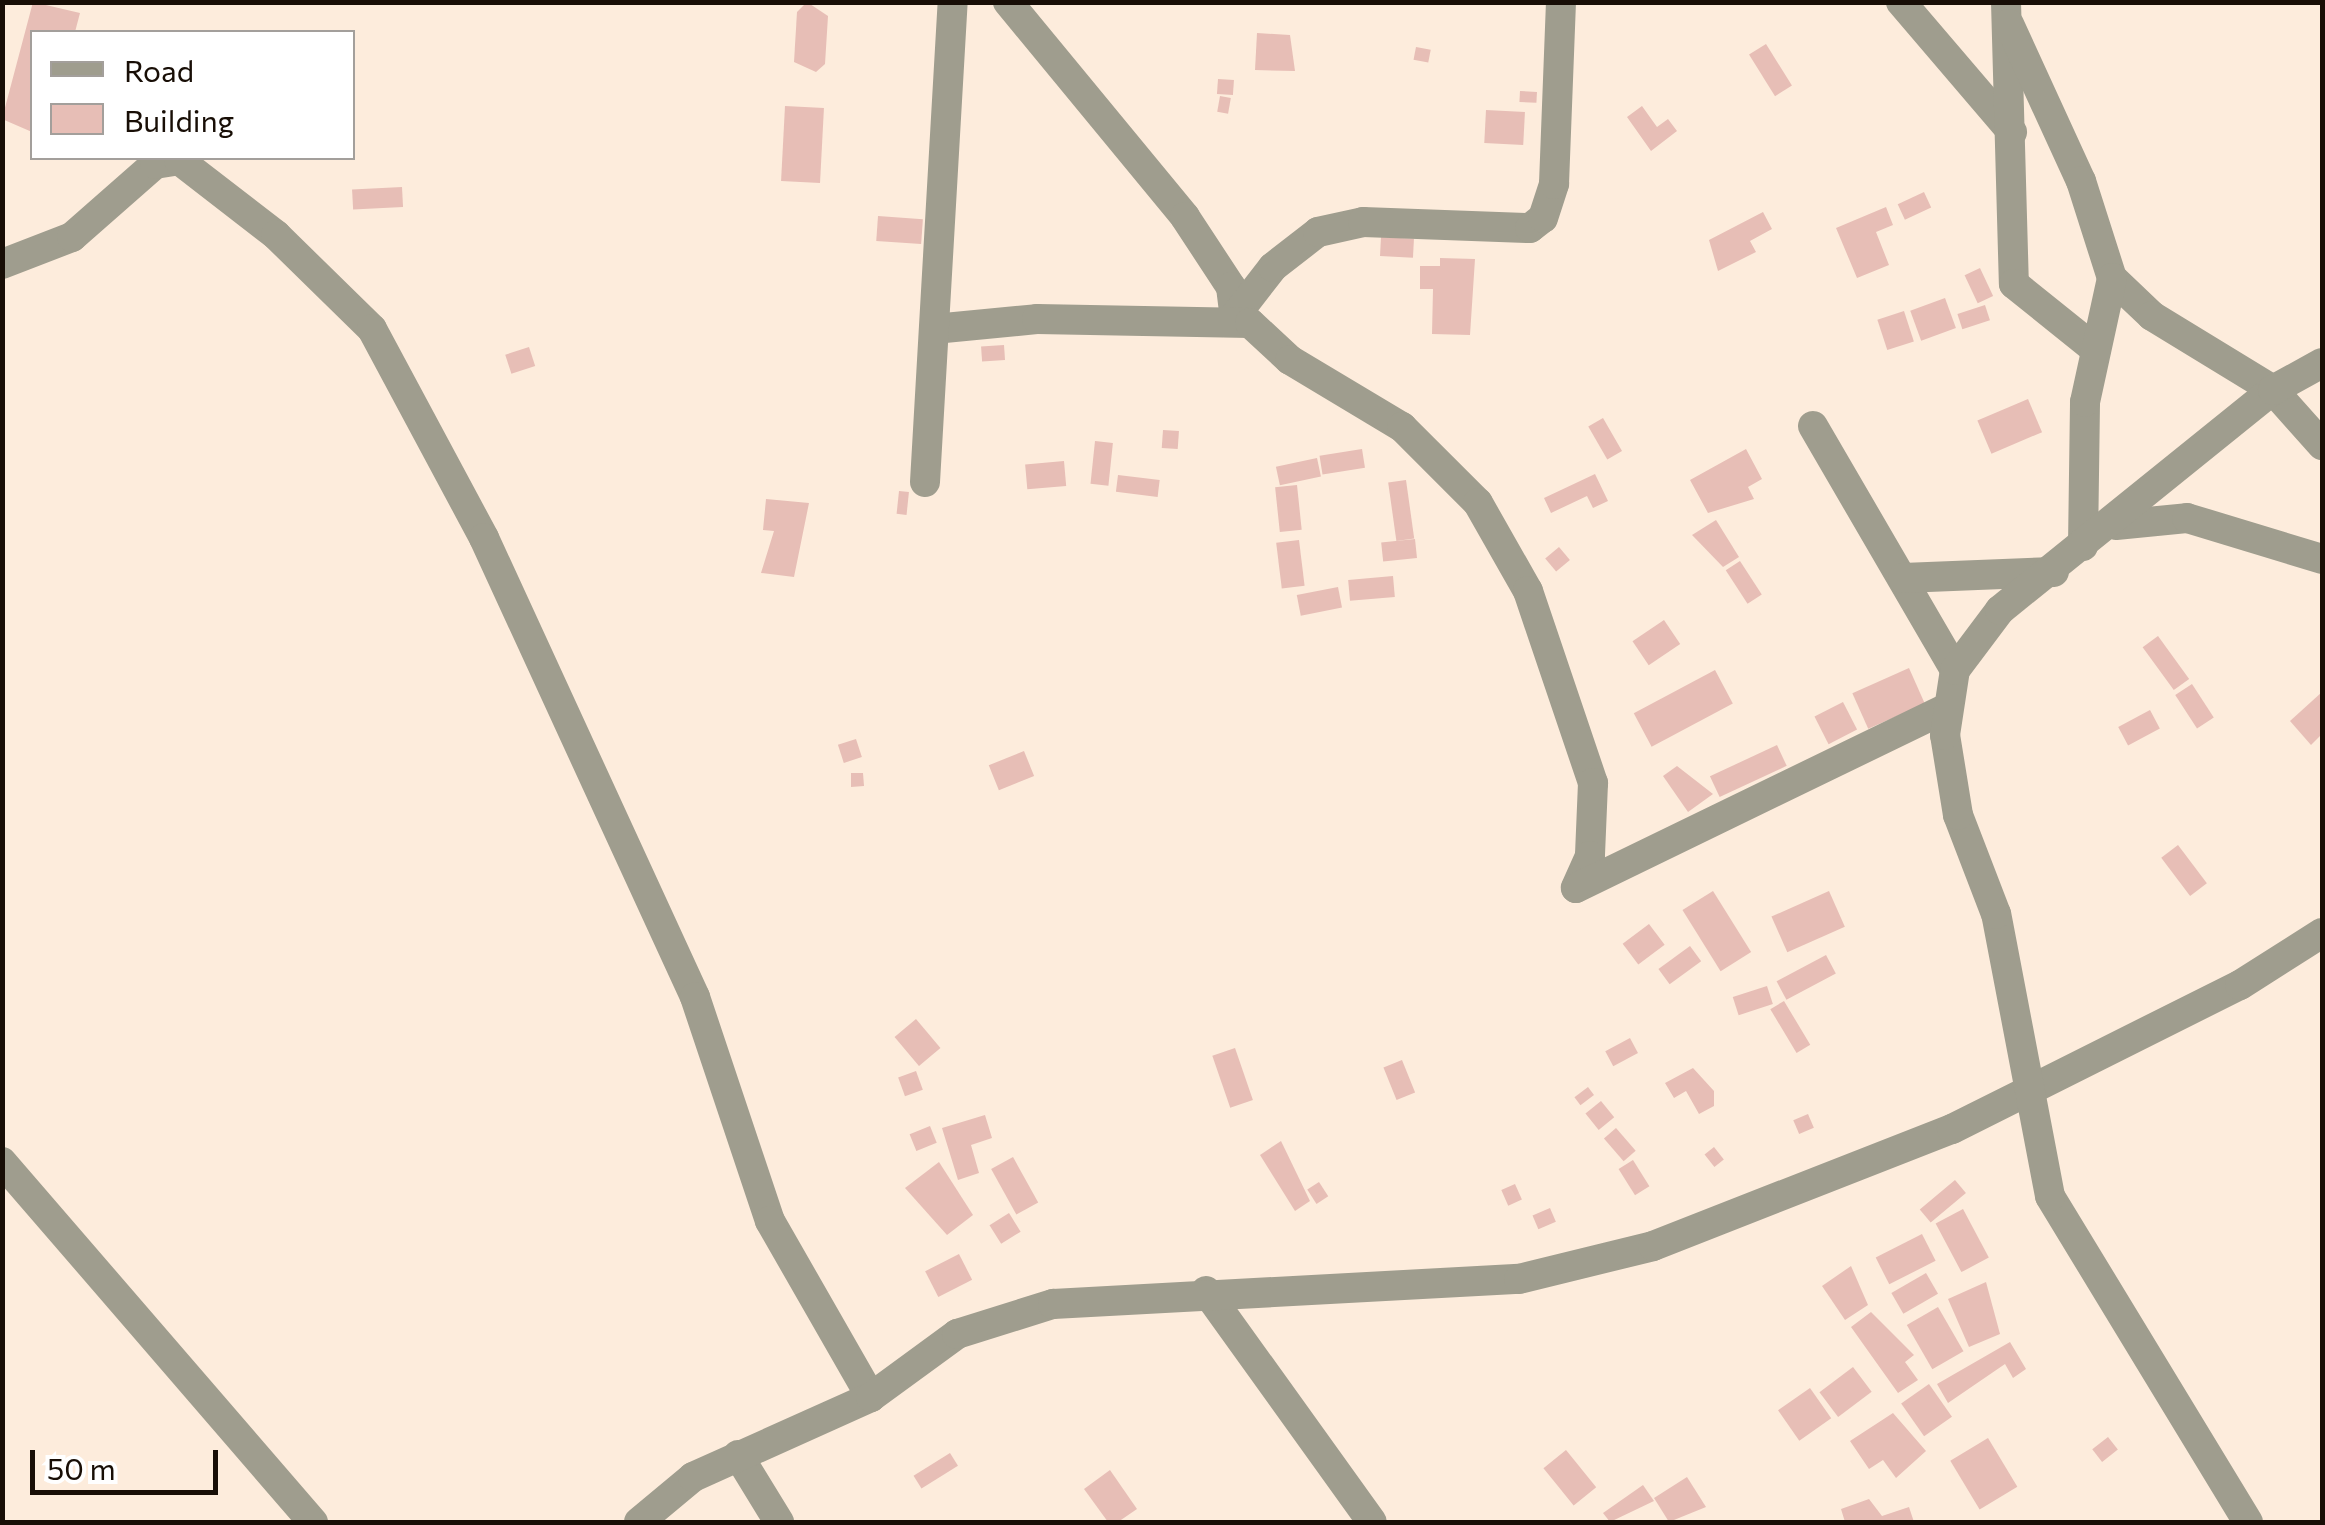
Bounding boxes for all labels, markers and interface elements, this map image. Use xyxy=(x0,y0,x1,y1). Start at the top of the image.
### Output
legend xyxy=(30,30,355,160)
text: Road xyxy=(124,51,194,88)
text: Building xyxy=(124,101,234,138)
scale bar xyxy=(35,1430,222,1492)
text: 50 m xyxy=(47,1449,116,1486)

